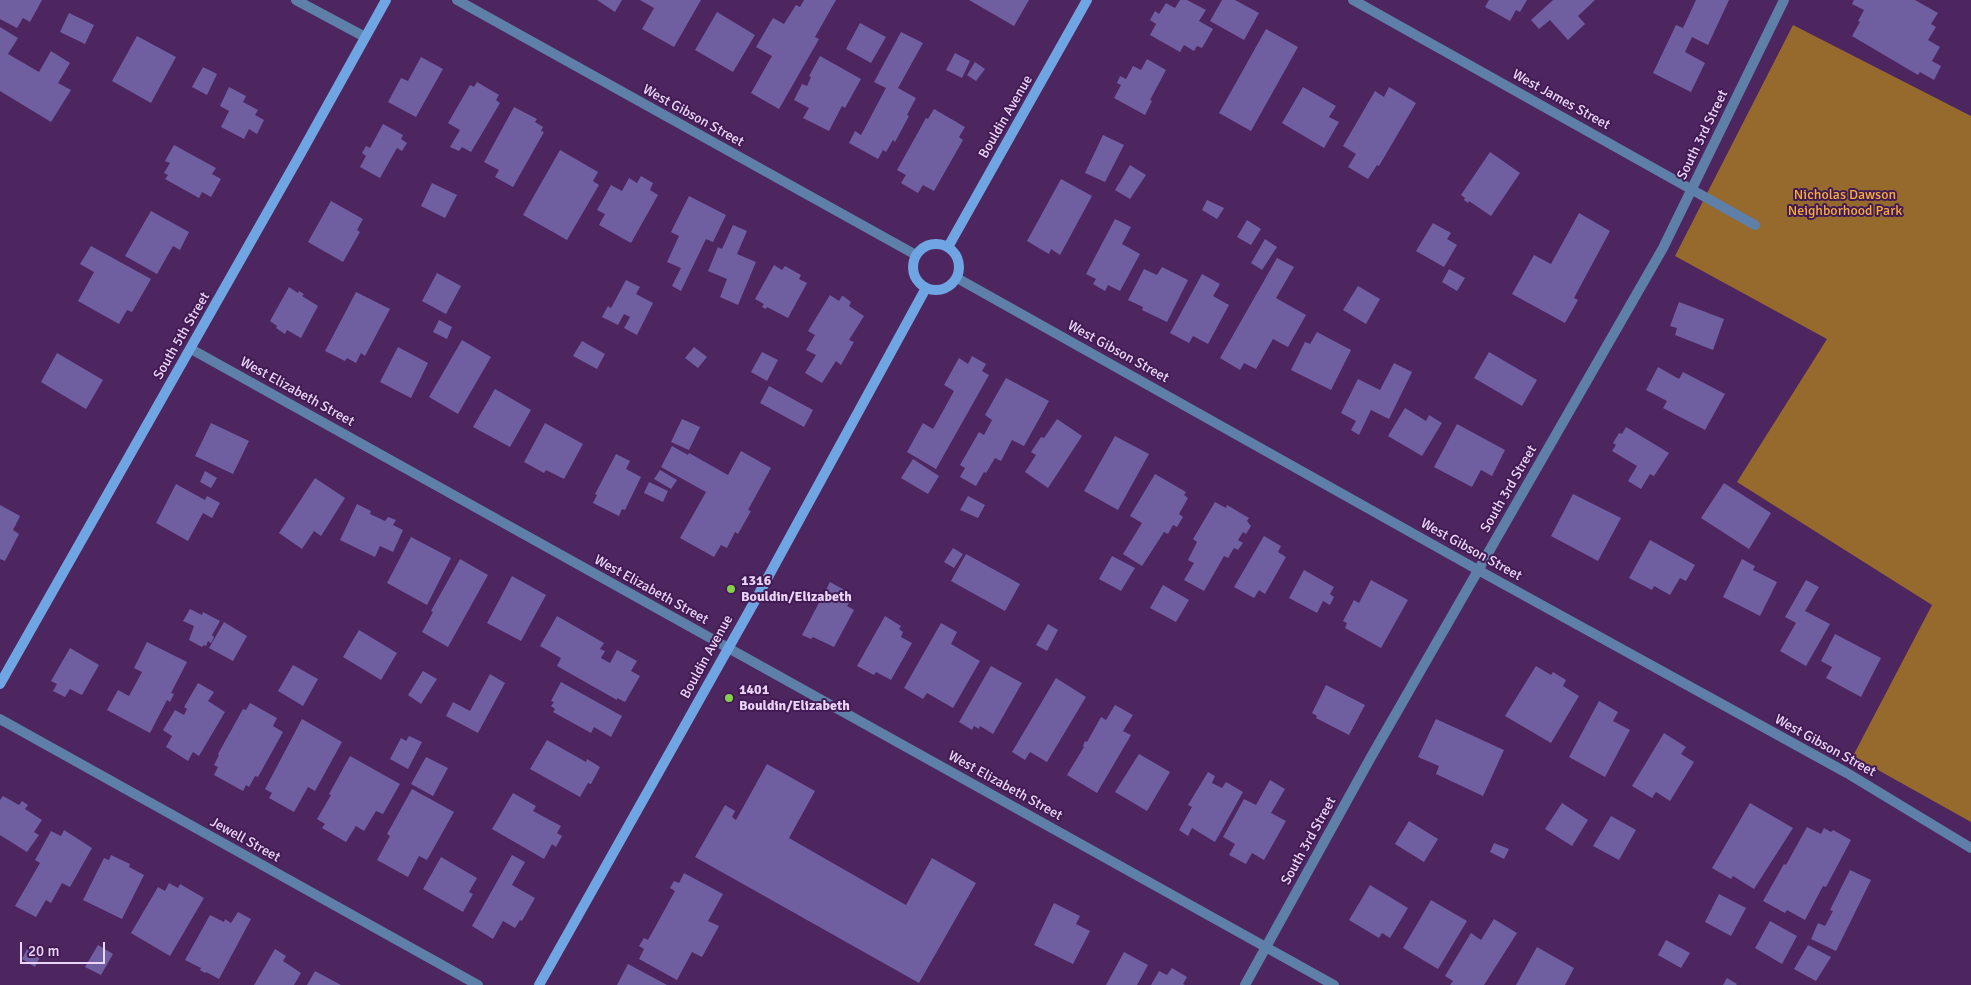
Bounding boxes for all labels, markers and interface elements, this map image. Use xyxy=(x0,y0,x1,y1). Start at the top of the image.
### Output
street label: West James Street xyxy=(1509,66,1613,134)
street label: Bouldin Avenue xyxy=(975,72,1037,162)
street label: West Gibson Street xyxy=(639,81,747,151)
street label: South 3rd Street xyxy=(1674,87,1732,183)
park label: Nicholas Dawson Neighborhood Park xyxy=(1788,187,1902,220)
street label: South 5th Street xyxy=(150,289,214,383)
street label: West Gibson Street xyxy=(1064,317,1172,387)
street label: West Elizabeth Street xyxy=(237,354,357,430)
street label: South 3rd Street xyxy=(1477,442,1541,536)
street label: West Gibson Street xyxy=(1417,515,1525,585)
street label: West Elizabeth Street xyxy=(591,552,711,628)
place label: 1316 Bouldin/Elizabeth xyxy=(741,573,852,606)
marker: 1316 Bouldin/Elizabeth xyxy=(725,583,737,595)
street label: Bouldin Avenue xyxy=(677,612,737,702)
place label: 1401 Bouldin/Elizabeth xyxy=(739,682,850,714)
marker: 1401 Bouldin/Elizabeth xyxy=(723,692,735,704)
street label: West Gibson Street xyxy=(1771,711,1879,781)
street label: West Elizabeth Street xyxy=(945,748,1065,824)
street label: South 3rd Street xyxy=(1278,794,1340,888)
street label: Jewell Street xyxy=(207,814,283,866)
scale bar xyxy=(22,932,108,964)
text: 20 m xyxy=(28,942,59,960)

